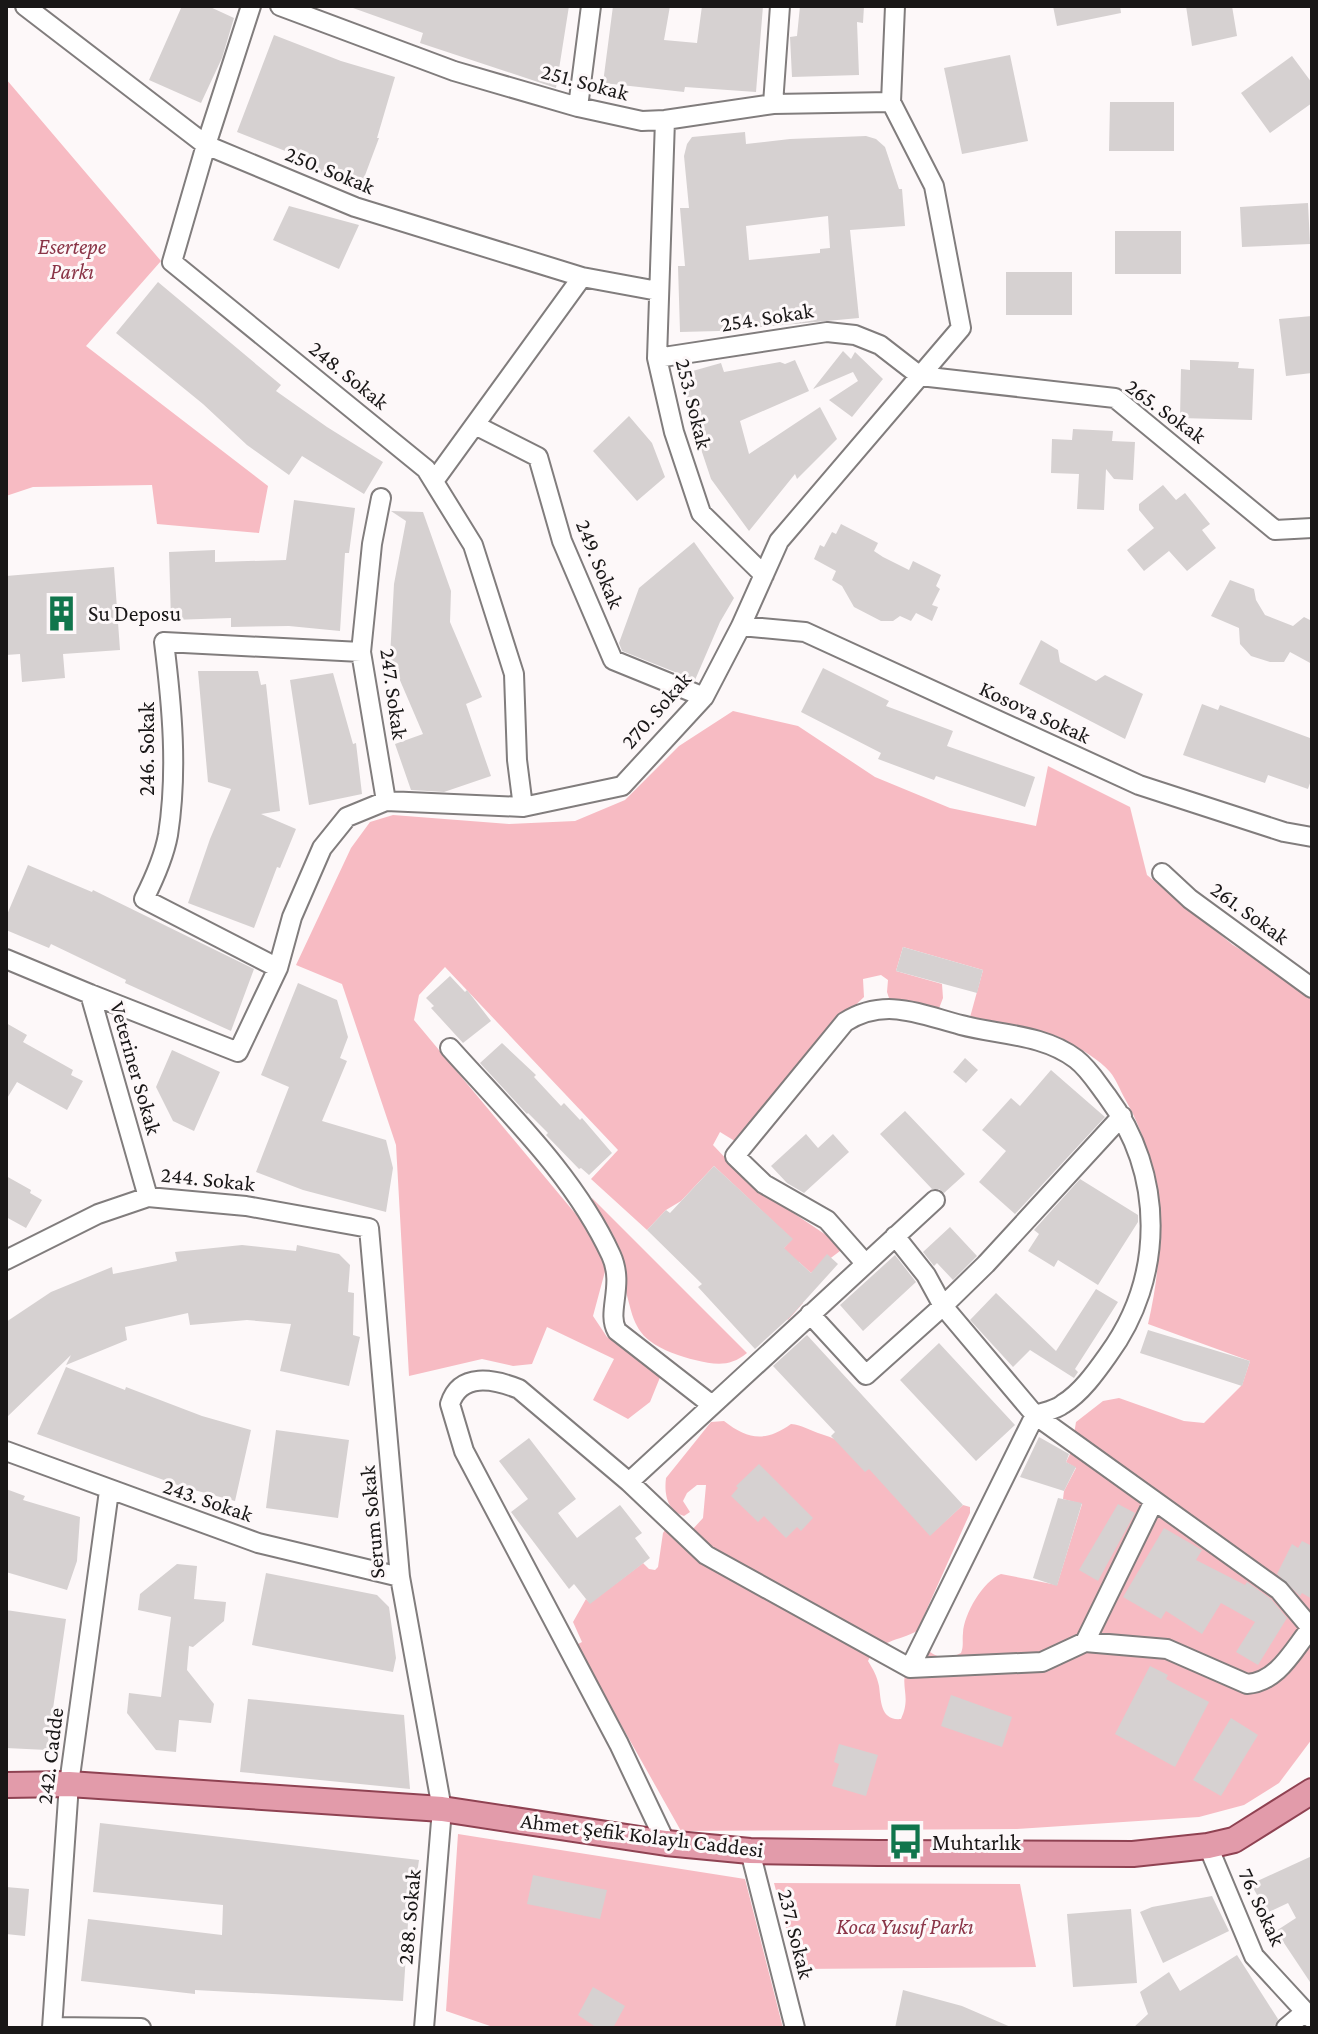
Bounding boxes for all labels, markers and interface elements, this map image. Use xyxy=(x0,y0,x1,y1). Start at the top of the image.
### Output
street label: 251. Sokak xyxy=(539,58,632,106)
street label: 250. Sokak xyxy=(282,141,379,199)
park label: Esertepe Parkı xyxy=(38,234,107,284)
street label: 254. Sokak xyxy=(719,297,816,337)
street label: 248. Sokak xyxy=(304,335,394,415)
street label: 253. Sokak xyxy=(671,356,717,452)
street label: 265. Sokak xyxy=(1121,374,1211,449)
street label: 249. Sokak xyxy=(571,516,629,613)
building icon: Su Deposu xyxy=(43,594,81,632)
place label: Su Deposu xyxy=(88,601,181,626)
street label: 247. Sokak xyxy=(375,647,413,742)
street label: 270. Sokak xyxy=(616,666,696,753)
street label: Kosova Sokak xyxy=(976,675,1095,749)
street label: 246. Sokak xyxy=(134,701,159,796)
street label: 261. Sokak xyxy=(1206,876,1294,950)
street label: Veteriner Sokak xyxy=(105,999,167,1138)
street label: 244. Sokak xyxy=(160,1162,257,1196)
street label: Serum Sokak xyxy=(355,1464,389,1580)
street label: 243. Sokak xyxy=(160,1473,257,1527)
street label: 242. Cadde xyxy=(32,1706,68,1806)
street label: Ahmet Şefik Kolaylı Caddesi xyxy=(519,1808,765,1862)
bus stop icon: Muhtarlık xyxy=(887,1823,925,1861)
place label: Muhtarlık xyxy=(932,1830,1021,1855)
street label: 76. Sokak xyxy=(1233,1864,1291,1950)
street label: 288. Sokak xyxy=(392,1868,426,1966)
street label: 237. Sokak xyxy=(773,1887,819,1982)
park label: Koca Yusuf Parkı xyxy=(836,1914,974,1939)

